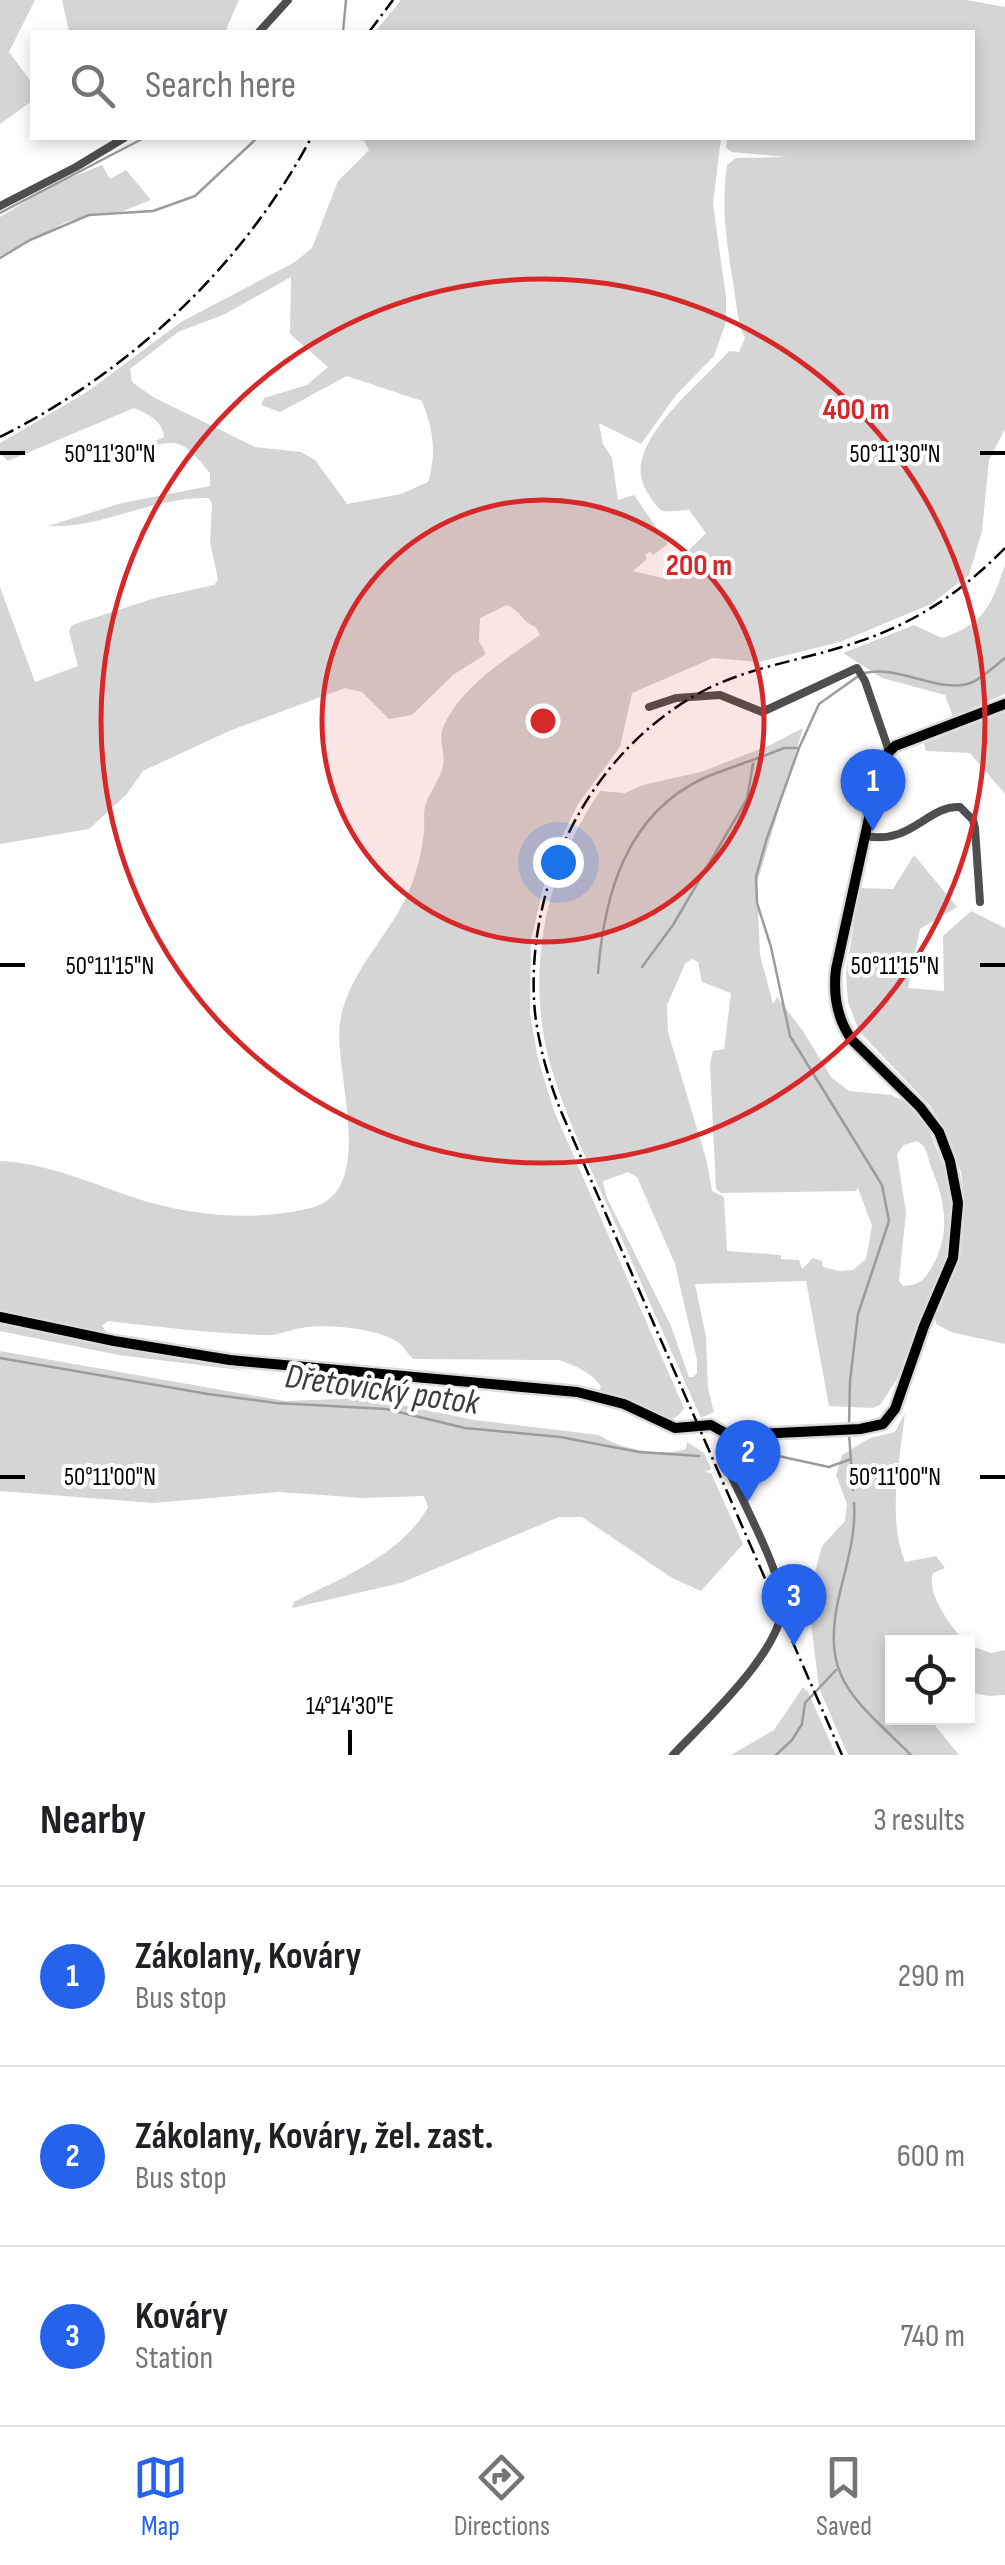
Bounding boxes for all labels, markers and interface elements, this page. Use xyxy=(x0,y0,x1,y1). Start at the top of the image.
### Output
search box xyxy=(30,30,975,140)
icon: search xyxy=(65,58,120,113)
text: Search here xyxy=(145,63,296,108)
text: 400 m xyxy=(822,392,890,428)
text: 50°11'30"N xyxy=(64,439,156,470)
text: 50°11'30"N xyxy=(849,439,941,470)
text: 200 m xyxy=(666,548,732,584)
centre of rings xyxy=(525,703,561,739)
pin: 1 xyxy=(840,748,906,831)
your location xyxy=(533,837,584,888)
text: 50°11'15"N xyxy=(66,951,154,982)
text: 50°11'15"N xyxy=(851,951,939,982)
water label: Dřetovický potok xyxy=(282,1355,482,1425)
pin: 2 xyxy=(716,1420,780,1502)
text: 50°11'00"N xyxy=(64,1462,156,1493)
text: 50°11'00"N xyxy=(849,1462,941,1493)
pin: 3 xyxy=(762,1564,826,1646)
map controls xyxy=(885,1635,975,1725)
button: locate xyxy=(885,1635,975,1725)
text: 14°14'30"E xyxy=(306,1691,394,1722)
text: Nearby xyxy=(40,1795,146,1846)
text: 3 results xyxy=(873,1801,965,1840)
text: Zákolany, Kováry xyxy=(135,1934,361,1979)
text: 1 xyxy=(66,1957,79,1996)
text: 290 m xyxy=(898,1957,965,1996)
text: Bus stop xyxy=(135,1979,227,2018)
text: Zákolany, Kováry, žel. zast. xyxy=(135,2114,493,2159)
text: 2 xyxy=(65,2137,80,2176)
text: 600 m xyxy=(897,2137,965,2176)
text: Bus stop xyxy=(135,2159,227,2198)
text: Kováry xyxy=(135,2294,228,2339)
text: 3 xyxy=(65,2317,80,2356)
text: 740 m xyxy=(901,2317,965,2356)
text: Station xyxy=(135,2339,213,2378)
tab: Map xyxy=(133,2450,188,2543)
tab: Directions xyxy=(454,2450,550,2543)
tab: Saved xyxy=(816,2450,872,2543)

